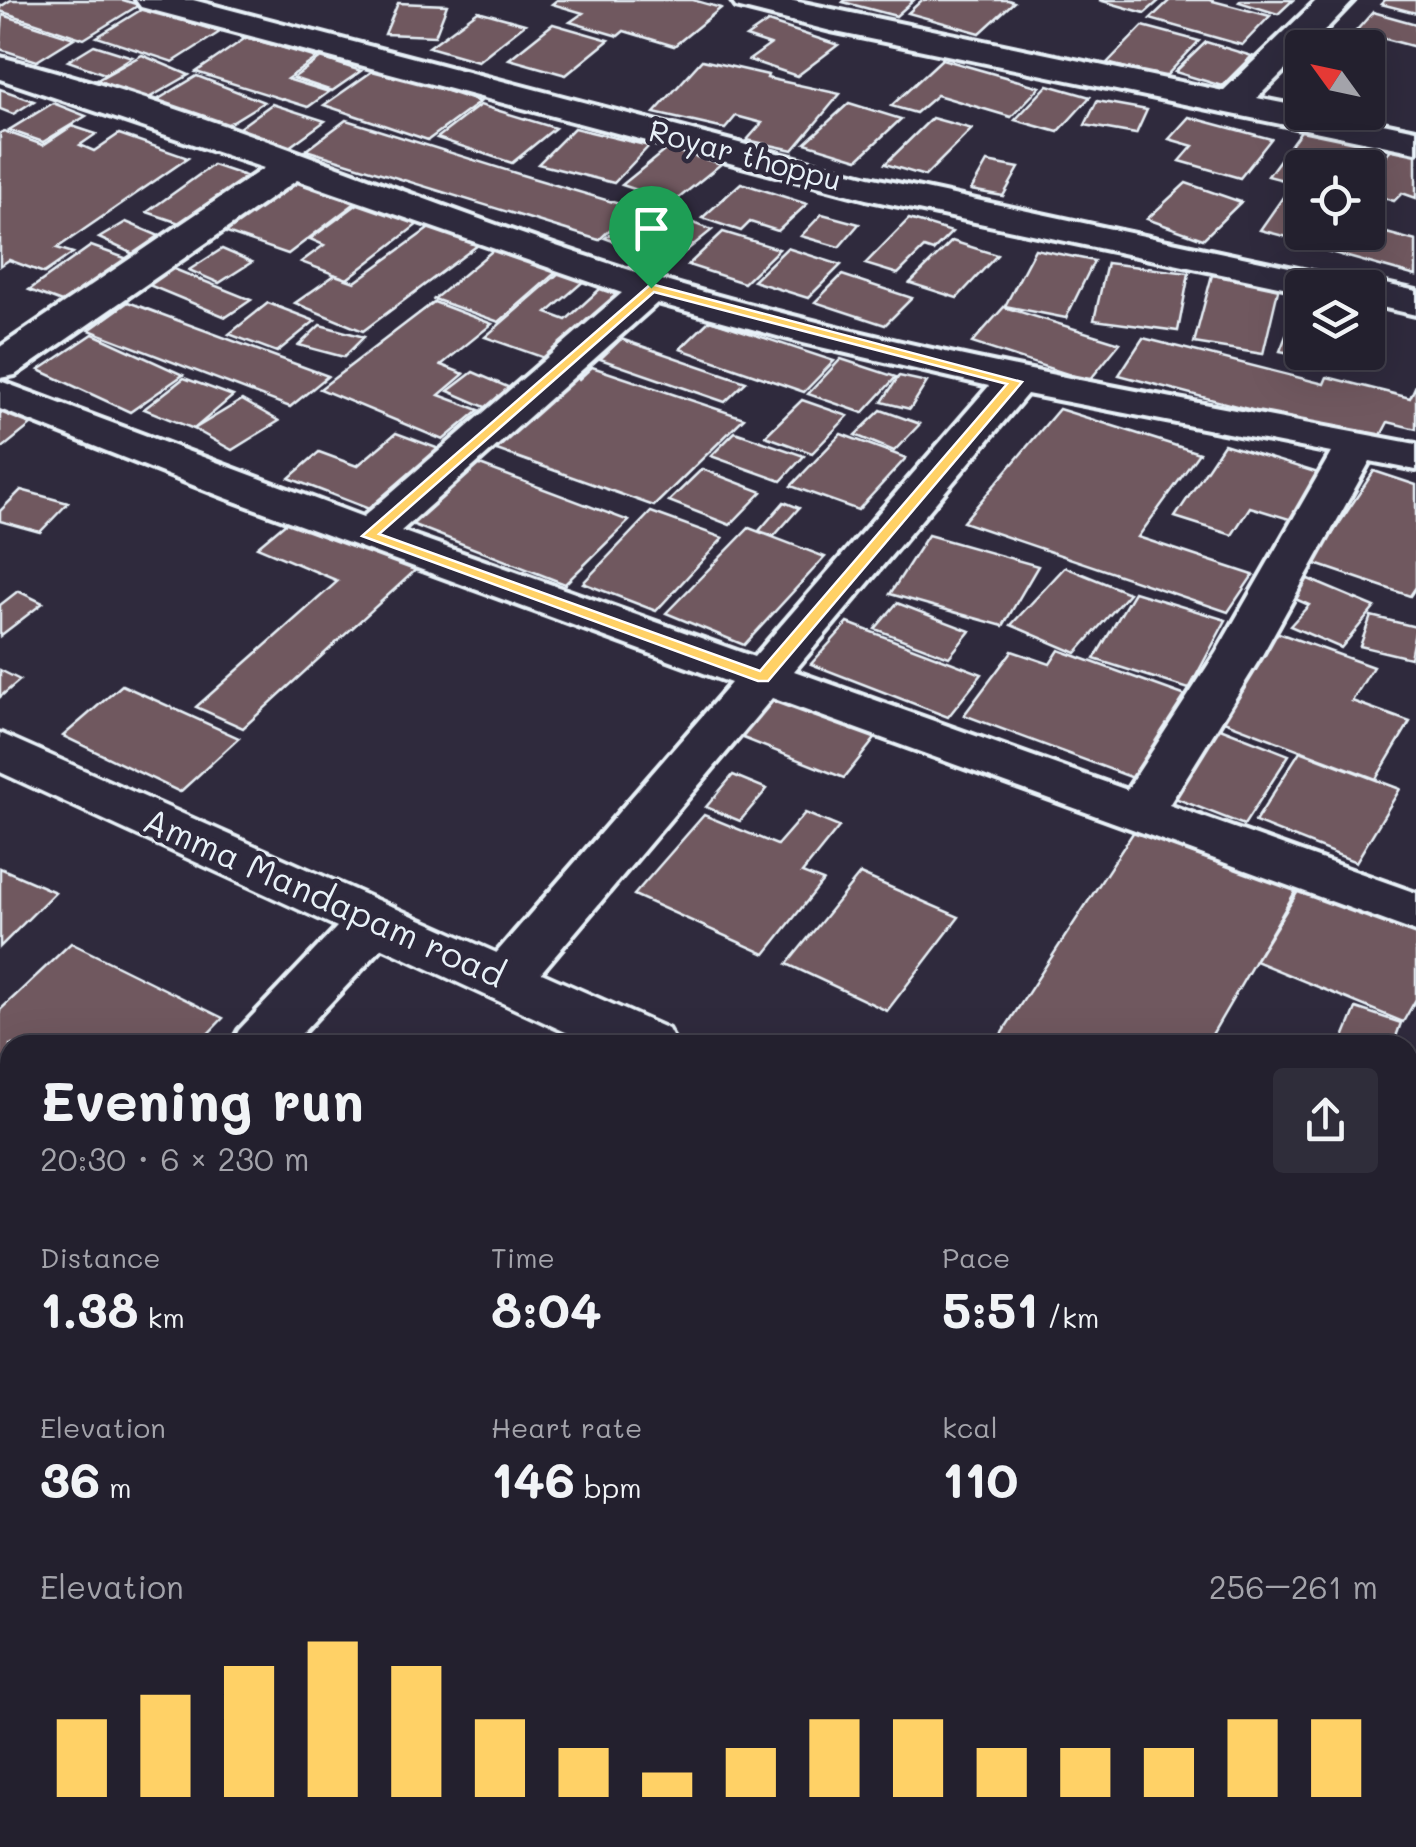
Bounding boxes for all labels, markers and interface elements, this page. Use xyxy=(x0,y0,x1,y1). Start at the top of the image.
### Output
north arrow xyxy=(1285,30,1385,130)
map controls xyxy=(1285,30,1385,370)
street label: Royar thoppu xyxy=(645,109,846,199)
button: locate xyxy=(1285,150,1385,250)
pin xyxy=(609,186,694,289)
icon: arrive xyxy=(624,201,679,256)
button: layers xyxy=(1285,270,1385,370)
street label: Amma Mandapam road xyxy=(137,796,513,997)
text: Evening run xyxy=(40,1063,364,1135)
button: share xyxy=(1273,1068,1378,1173)
text: 20:30 · 6 × 230 m xyxy=(40,1137,310,1179)
text: Distance xyxy=(40,1239,161,1275)
text: Time xyxy=(491,1239,555,1275)
text: Pace xyxy=(942,1239,1010,1275)
text: 1.38 xyxy=(40,1275,139,1341)
text: 8:04 xyxy=(491,1275,602,1341)
text: 5:51 xyxy=(942,1275,1038,1341)
text: km xyxy=(139,1299,185,1335)
text: /km xyxy=(1038,1299,1099,1335)
text: Elevation xyxy=(40,1409,166,1445)
text: Heart rate xyxy=(491,1409,642,1445)
text: kcal xyxy=(942,1409,998,1445)
text: 36 xyxy=(40,1445,100,1511)
text: 146 xyxy=(491,1445,575,1511)
text: 110 xyxy=(942,1445,1018,1511)
text: m xyxy=(100,1469,132,1505)
text: bpm xyxy=(575,1469,642,1505)
text: Elevation xyxy=(40,1565,184,1607)
text: 256–261 m xyxy=(1209,1565,1378,1607)

